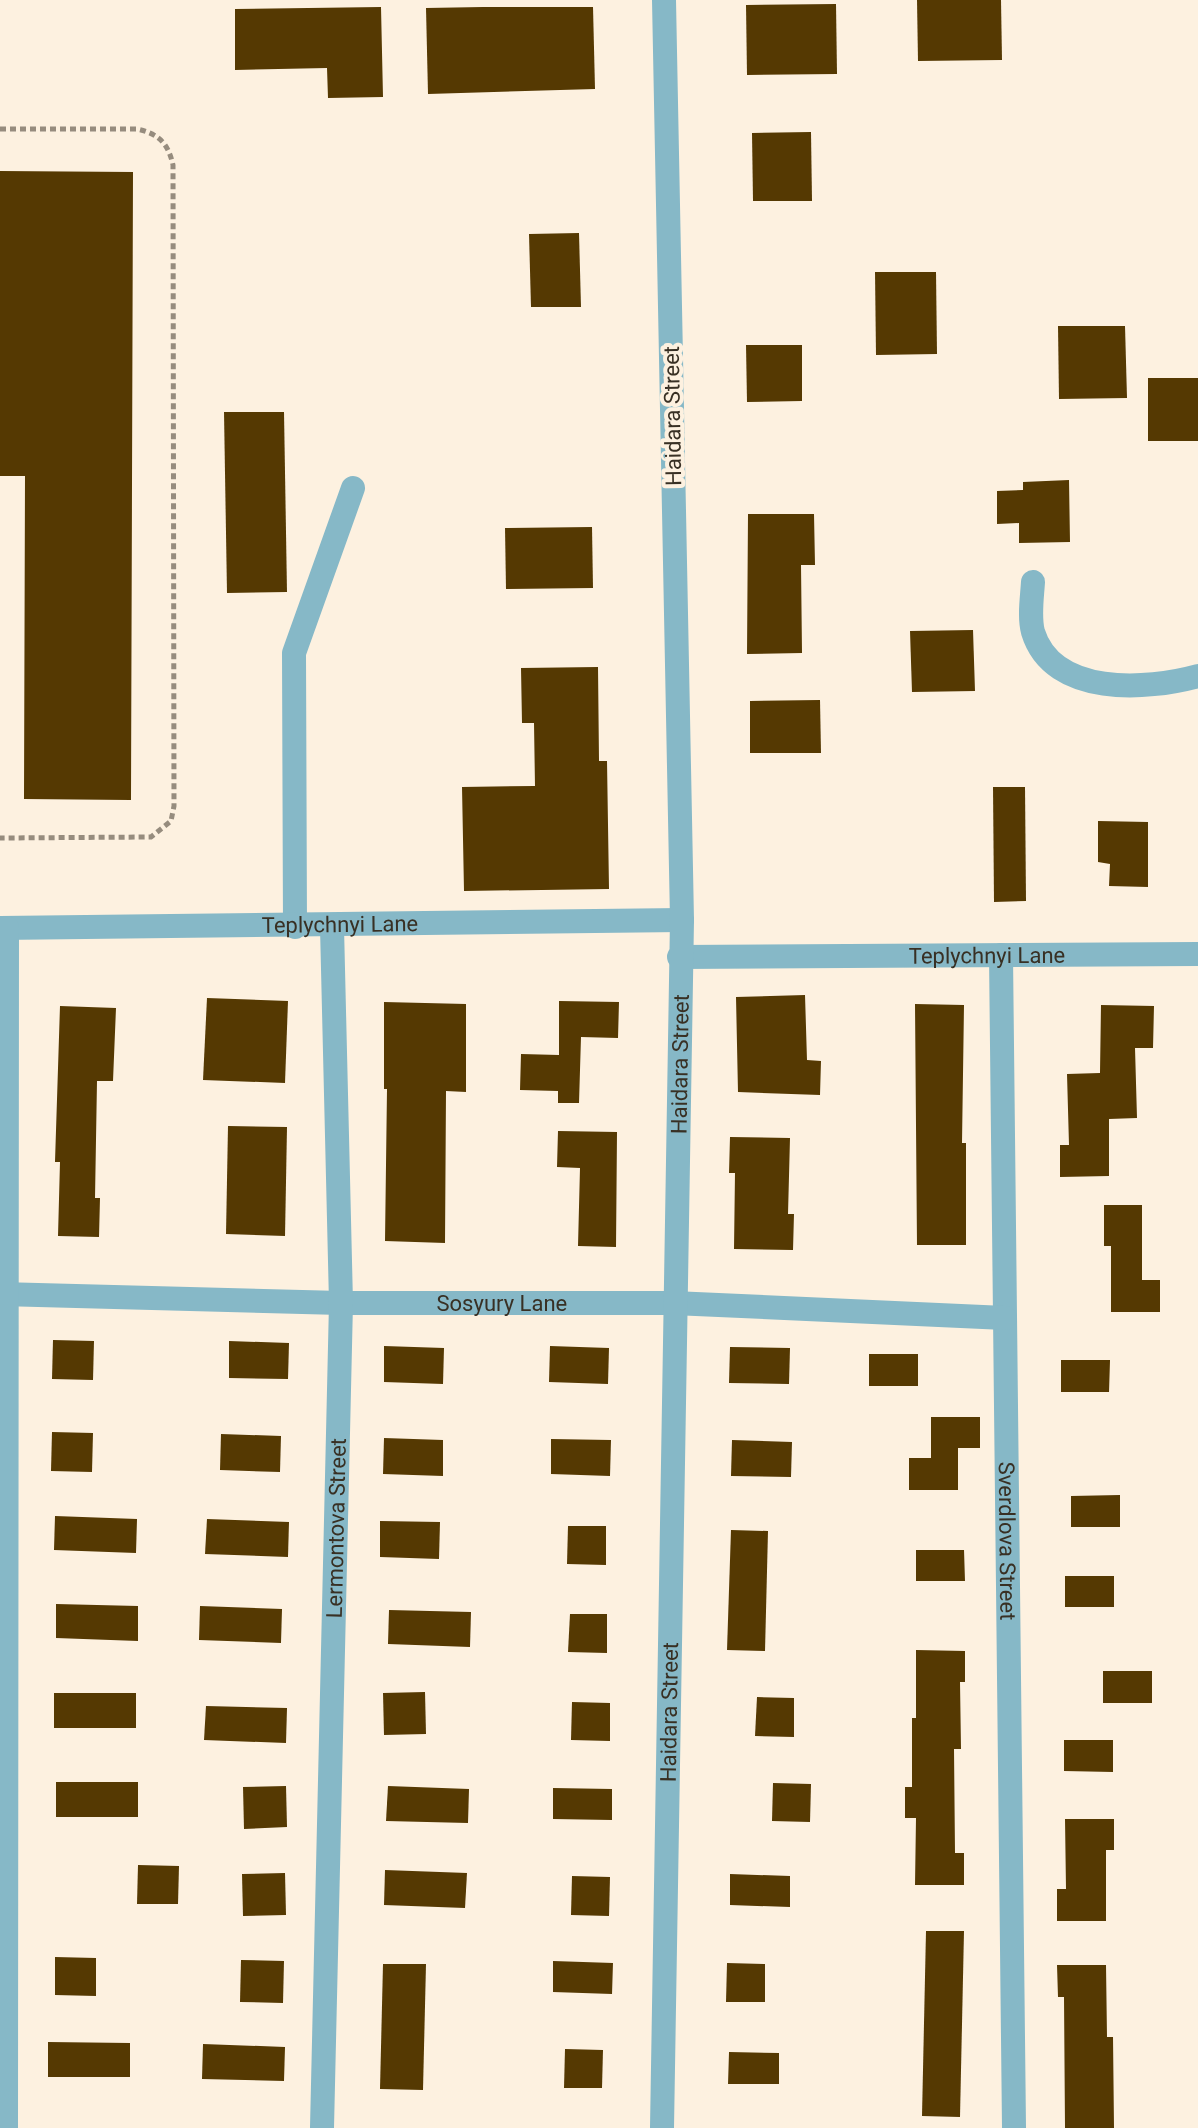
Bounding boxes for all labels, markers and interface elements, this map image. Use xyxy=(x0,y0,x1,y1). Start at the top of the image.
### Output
street label: Haidara Street xyxy=(659,346,686,486)
street label: Teplychnyi Lane xyxy=(262,911,418,938)
street label: Teplychnyi Lane xyxy=(909,943,1065,969)
street label: Haidara Street xyxy=(666,994,694,1134)
street label: Sosyury Lane xyxy=(437,1291,567,1316)
street label: Lermontova Street xyxy=(322,1438,351,1619)
street label: Sverdlova Street xyxy=(994,1461,1020,1620)
street label: Haidara Street xyxy=(656,1642,683,1782)

